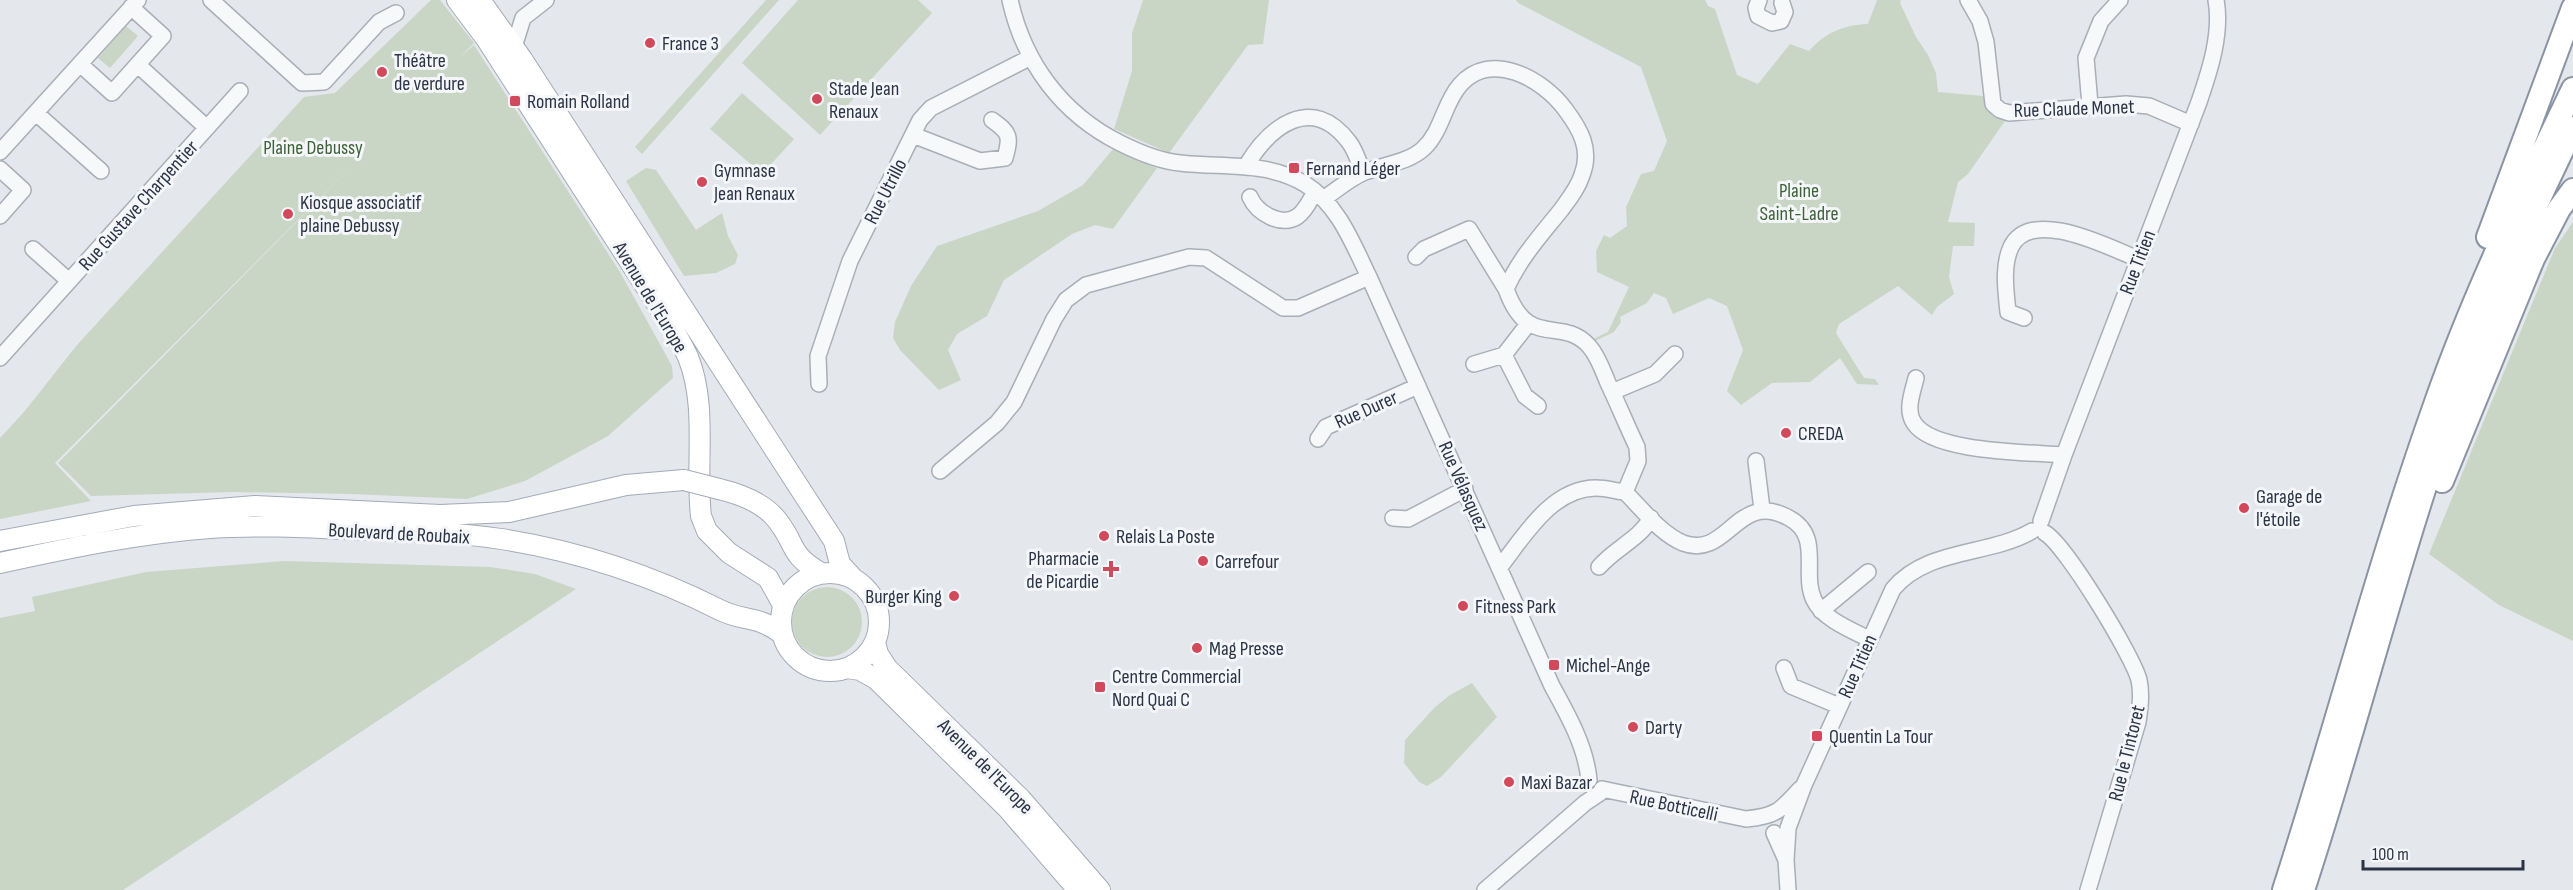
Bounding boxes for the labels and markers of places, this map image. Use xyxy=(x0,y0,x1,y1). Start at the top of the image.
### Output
place label: France 3 xyxy=(662,32,719,56)
marker: France 3 xyxy=(643,36,657,50)
place label: Théâtre de verdure xyxy=(394,49,465,96)
marker: Théâtre de verdure xyxy=(375,65,389,79)
place label: Stade Jean Renaux xyxy=(829,77,899,124)
place label: Romain Rolland xyxy=(527,90,630,114)
marker: Stade Jean Renaux xyxy=(810,92,824,106)
marker: Romain Rolland xyxy=(508,94,522,108)
place label: Fernand Léger xyxy=(1306,157,1401,181)
place label: Gymnase Jean Renaux xyxy=(713,159,795,206)
marker: Fernand Léger xyxy=(1287,161,1301,175)
marker: Gymnase Jean Renaux xyxy=(695,175,709,189)
place label: Kiosque associatif plaine Debussy xyxy=(300,191,422,238)
marker: Kiosque associatif plaine Debussy xyxy=(281,207,295,221)
place label: CREDA xyxy=(1798,422,1844,446)
marker: CREDA xyxy=(1779,426,1793,440)
place label: Garage de l'étoile xyxy=(2256,485,2322,532)
marker: Garage de l'étoile xyxy=(2237,501,2251,515)
place label: Relais La Poste xyxy=(1116,525,1215,549)
marker: Relais La Poste xyxy=(1097,529,1111,543)
place label: Pharmacie de Picardie xyxy=(1026,547,1099,594)
place label: Carrefour xyxy=(1215,550,1279,574)
marker: Carrefour xyxy=(1196,554,1210,568)
marker: Pharmacie de Picardie xyxy=(1104,562,1118,576)
place label: Burger King xyxy=(865,585,942,609)
marker: Burger King xyxy=(947,589,961,603)
place label: Fitness Park xyxy=(1475,595,1556,619)
marker: Fitness Park xyxy=(1456,599,1470,613)
place label: Mag Presse xyxy=(1209,637,1284,661)
marker: Mag Presse xyxy=(1190,641,1204,655)
place label: Michel-Ange xyxy=(1566,654,1650,678)
marker: Michel-Ange xyxy=(1547,658,1561,672)
place label: Centre Commercial Nord Quai C xyxy=(1112,665,1241,712)
marker: Centre Commercial Nord Quai C xyxy=(1093,680,1107,694)
place label: Darty xyxy=(1645,716,1683,740)
marker: Darty xyxy=(1626,720,1640,734)
place label: Quentin La Tour xyxy=(1829,725,1933,749)
marker: Quentin La Tour xyxy=(1810,729,1824,743)
place label: Maxi Bazar xyxy=(1521,771,1593,795)
marker: Maxi Bazar xyxy=(1502,775,1516,789)

